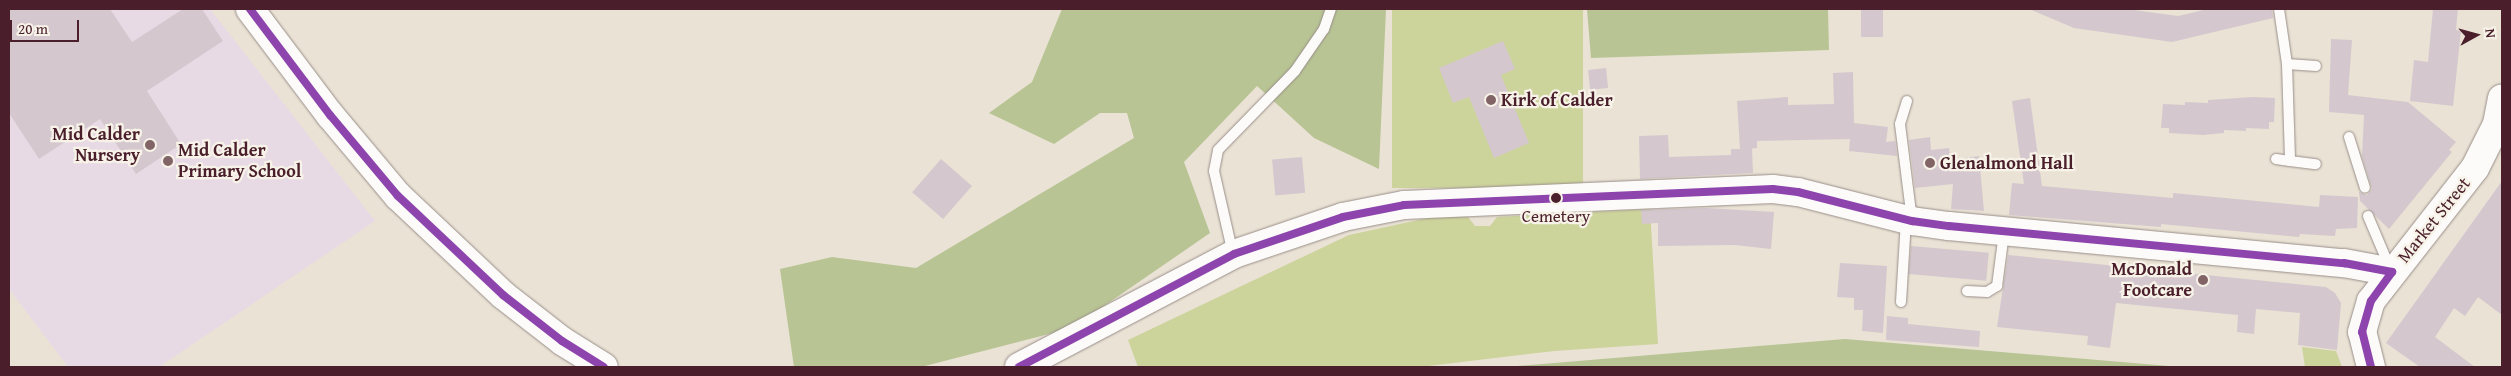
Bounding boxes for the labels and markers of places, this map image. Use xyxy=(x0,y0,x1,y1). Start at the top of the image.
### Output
place label: Kirk of Calder xyxy=(1501,89,1613,111)
marker: Kirk of Calder xyxy=(1485,94,1497,106)
place label: Mid Calder Nursery xyxy=(52,124,140,166)
marker: Mid Calder Nursery xyxy=(144,139,156,151)
place label: Mid Calder Primary School xyxy=(178,140,301,182)
place label: Glenalmond Hall xyxy=(1940,152,2074,174)
marker: Mid Calder Primary School xyxy=(162,155,174,167)
marker: Glenalmond Hall xyxy=(1924,157,1936,169)
marker: Cemetery xyxy=(1551,193,1561,203)
place label: Cemetery xyxy=(1522,206,1590,226)
place label: McDonald Footcare xyxy=(2111,259,2192,302)
marker: McDonald Footcare xyxy=(2196,273,2210,287)

